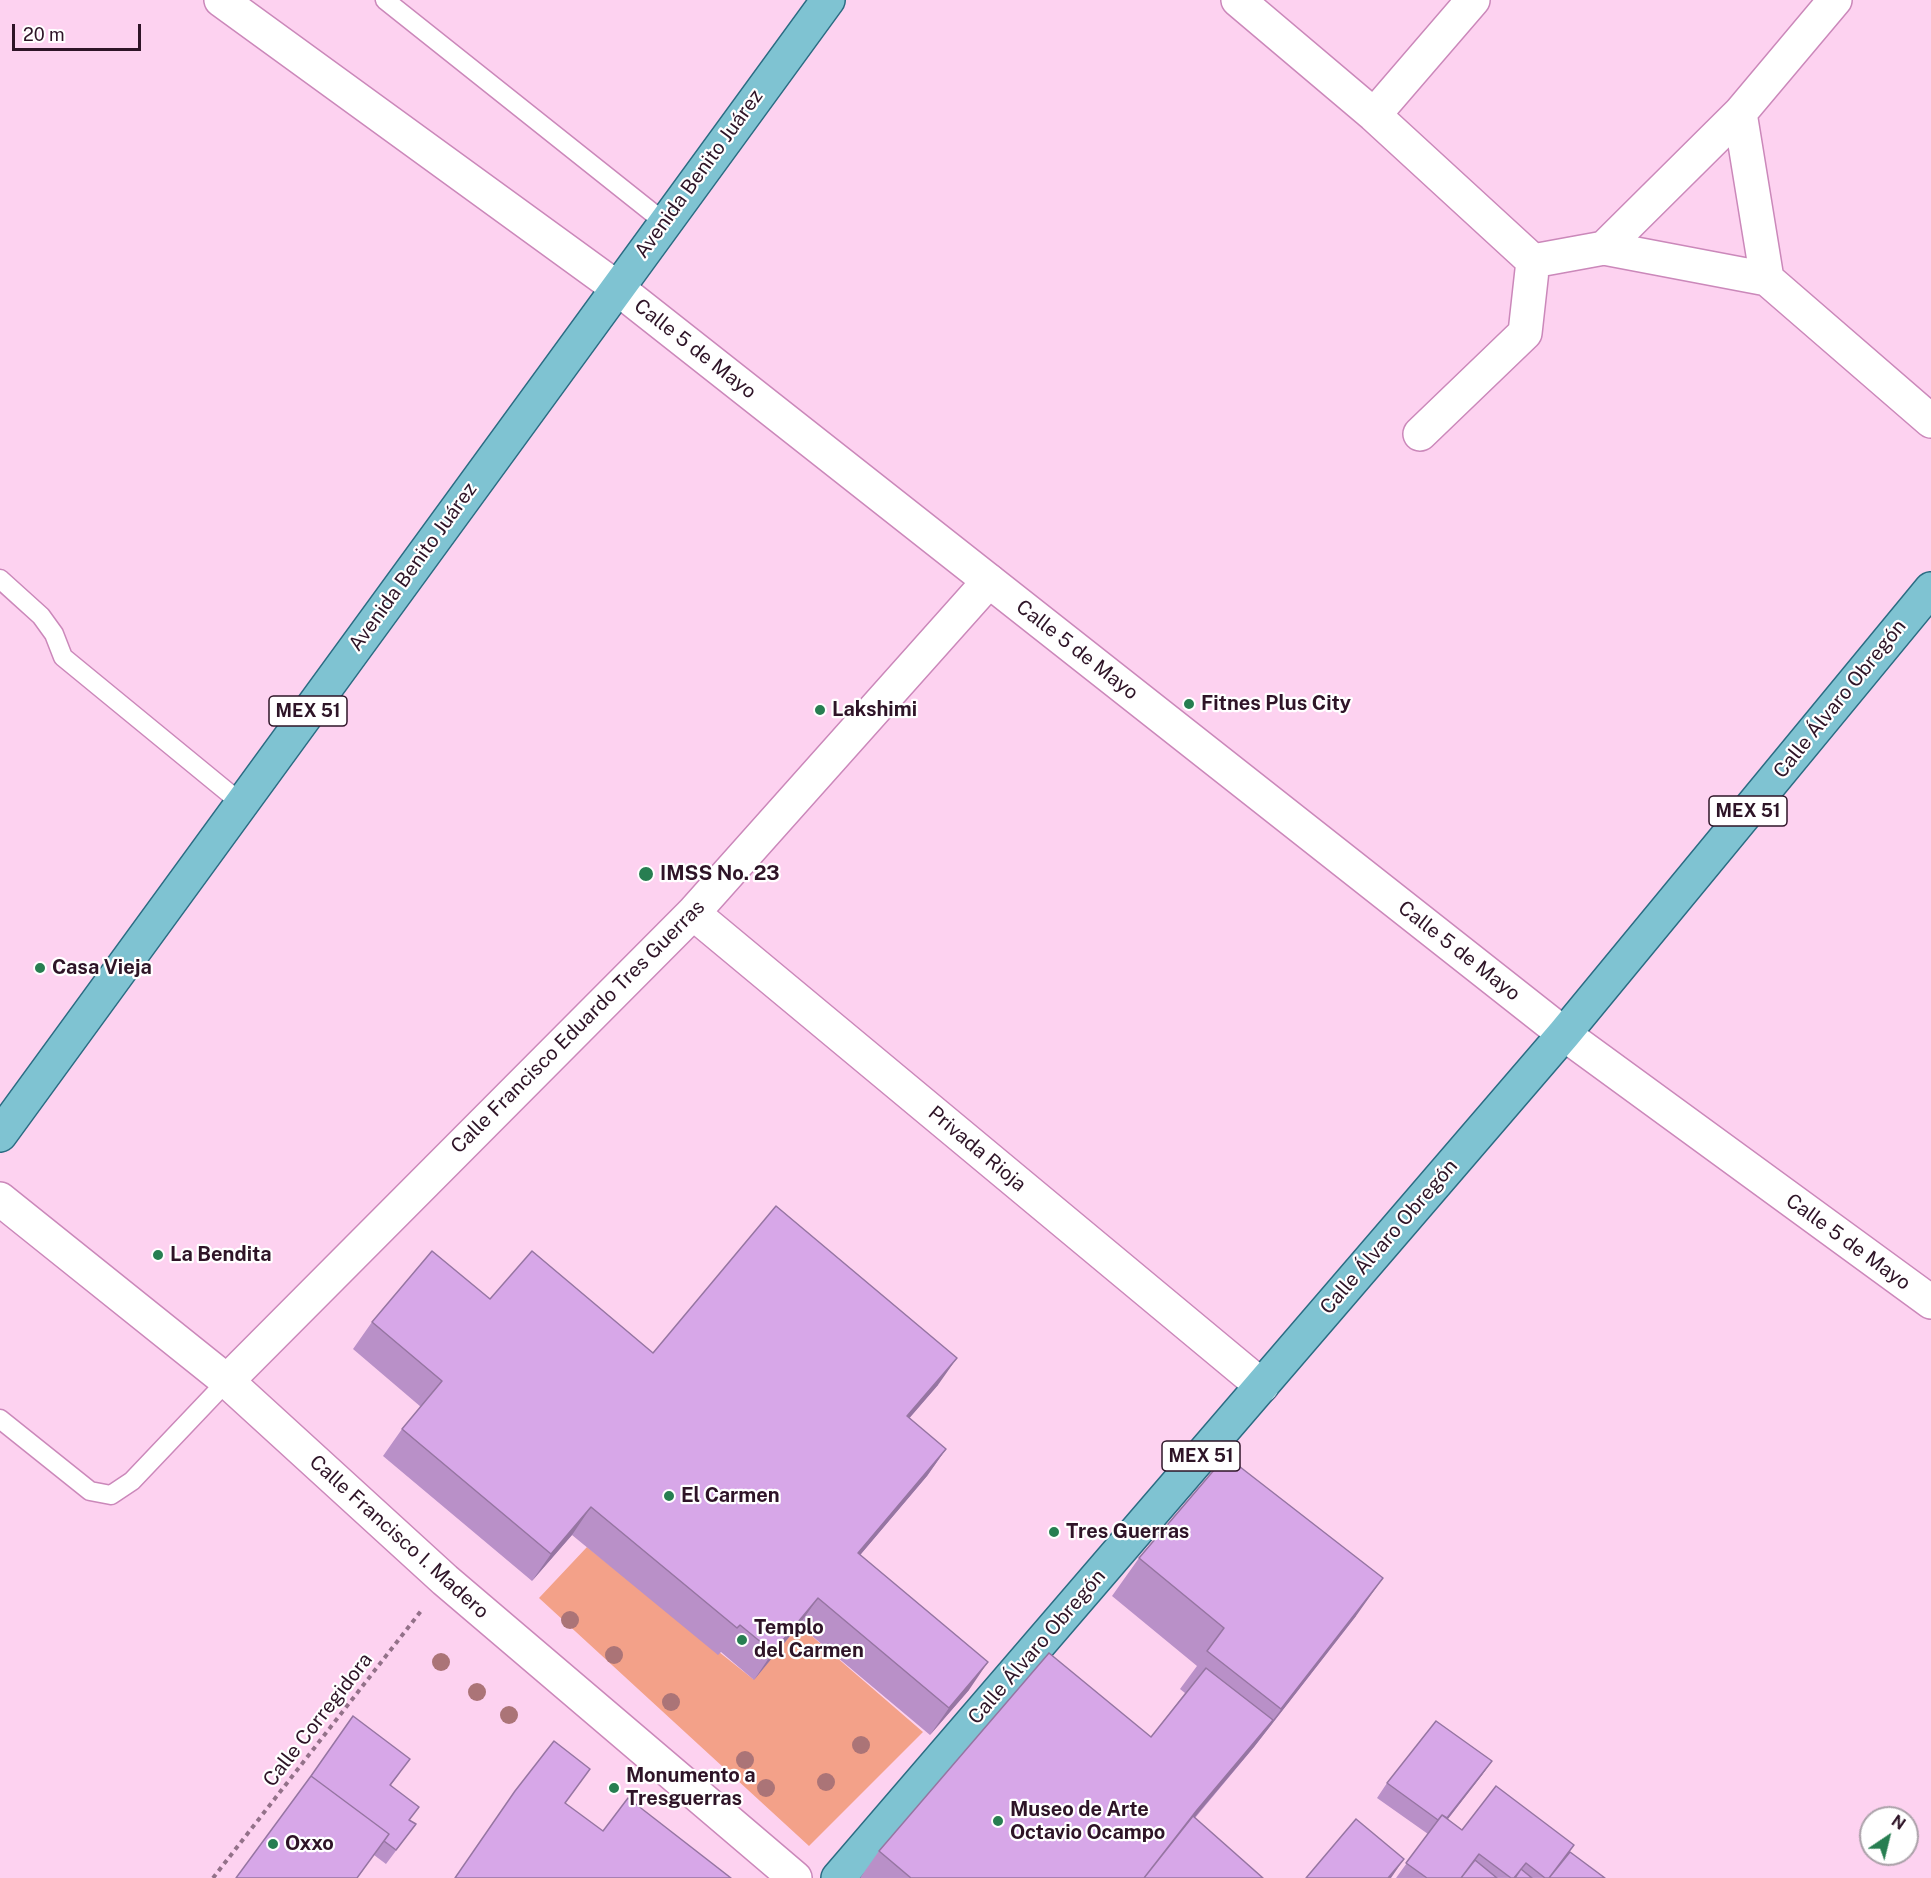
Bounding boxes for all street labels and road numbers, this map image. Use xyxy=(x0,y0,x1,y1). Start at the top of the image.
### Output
street label: Avenida Benito Juárez xyxy=(630,85,768,263)
street label: Calle 5 de Mayo xyxy=(629,294,761,404)
street label: Avenida Benito Juárez xyxy=(344,478,482,656)
street label: Calle 5 de Mayo xyxy=(1011,595,1143,705)
street label: Calle Álvaro Obregón xyxy=(1769,615,1911,783)
road number: MEX 51 xyxy=(269,696,347,726)
road number: MEX 51 xyxy=(1709,796,1787,826)
street label: Calle Francisco Eduardo Tres Guerras xyxy=(446,895,710,1159)
street label: Calle 5 de Mayo xyxy=(1393,896,1525,1006)
street label: Privada Rioja xyxy=(923,1101,1031,1197)
street label: Calle Álvaro Obregón xyxy=(1315,1155,1463,1319)
street label: Calle 5 de Mayo xyxy=(1781,1189,1915,1295)
road number: MEX 51 xyxy=(1162,1441,1240,1471)
street label: Calle Francisco I. Madero xyxy=(304,1450,494,1624)
street label: Calle Álvaro Obregón xyxy=(963,1565,1111,1729)
street label: Calle Corregidora xyxy=(258,1648,378,1792)

